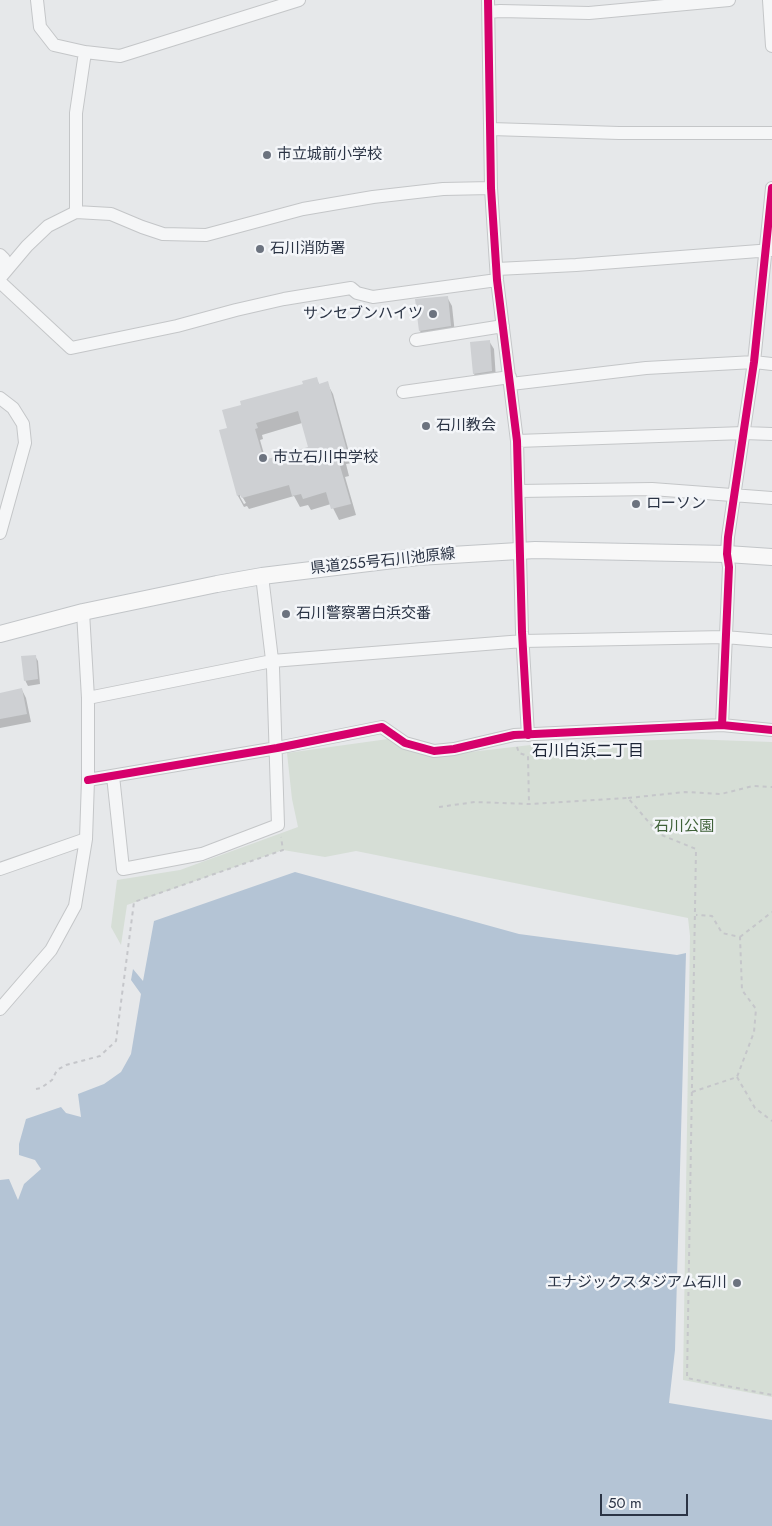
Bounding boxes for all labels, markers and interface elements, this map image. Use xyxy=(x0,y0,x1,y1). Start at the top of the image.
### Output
place label: 市立城前小学校 xyxy=(277,146,382,164)
marker: 市立城前小学校 xyxy=(261,149,273,161)
place label: 石川消防署 xyxy=(270,240,345,258)
marker: 石川消防署 xyxy=(254,243,266,255)
place label: サンセブンハイツ xyxy=(303,305,423,323)
marker: サンセブンハイツ xyxy=(427,308,439,320)
place label: 石川教会 xyxy=(436,417,496,435)
marker: 石川教会 xyxy=(420,420,432,432)
place label: 市立石川中学校 xyxy=(273,449,378,467)
marker: 市立石川中学校 xyxy=(257,452,269,464)
place label: ローソン xyxy=(646,495,706,513)
marker: ローソン xyxy=(630,498,642,510)
street label: 県道255号石川池原線 xyxy=(310,545,456,579)
place label: 石川警察署白浜交番 xyxy=(296,605,431,623)
marker: 石川警察署白浜交番 xyxy=(280,608,292,620)
district label: 石川白浜二丁目 xyxy=(532,742,644,762)
park label: 石川公園 xyxy=(654,818,714,836)
place label: エナジックスタジアム石川 xyxy=(547,1274,727,1292)
marker: エナジックスタジアム石川 xyxy=(731,1277,743,1289)
scale bar xyxy=(602,1484,690,1516)
text: 50 m xyxy=(608,1492,642,1514)

